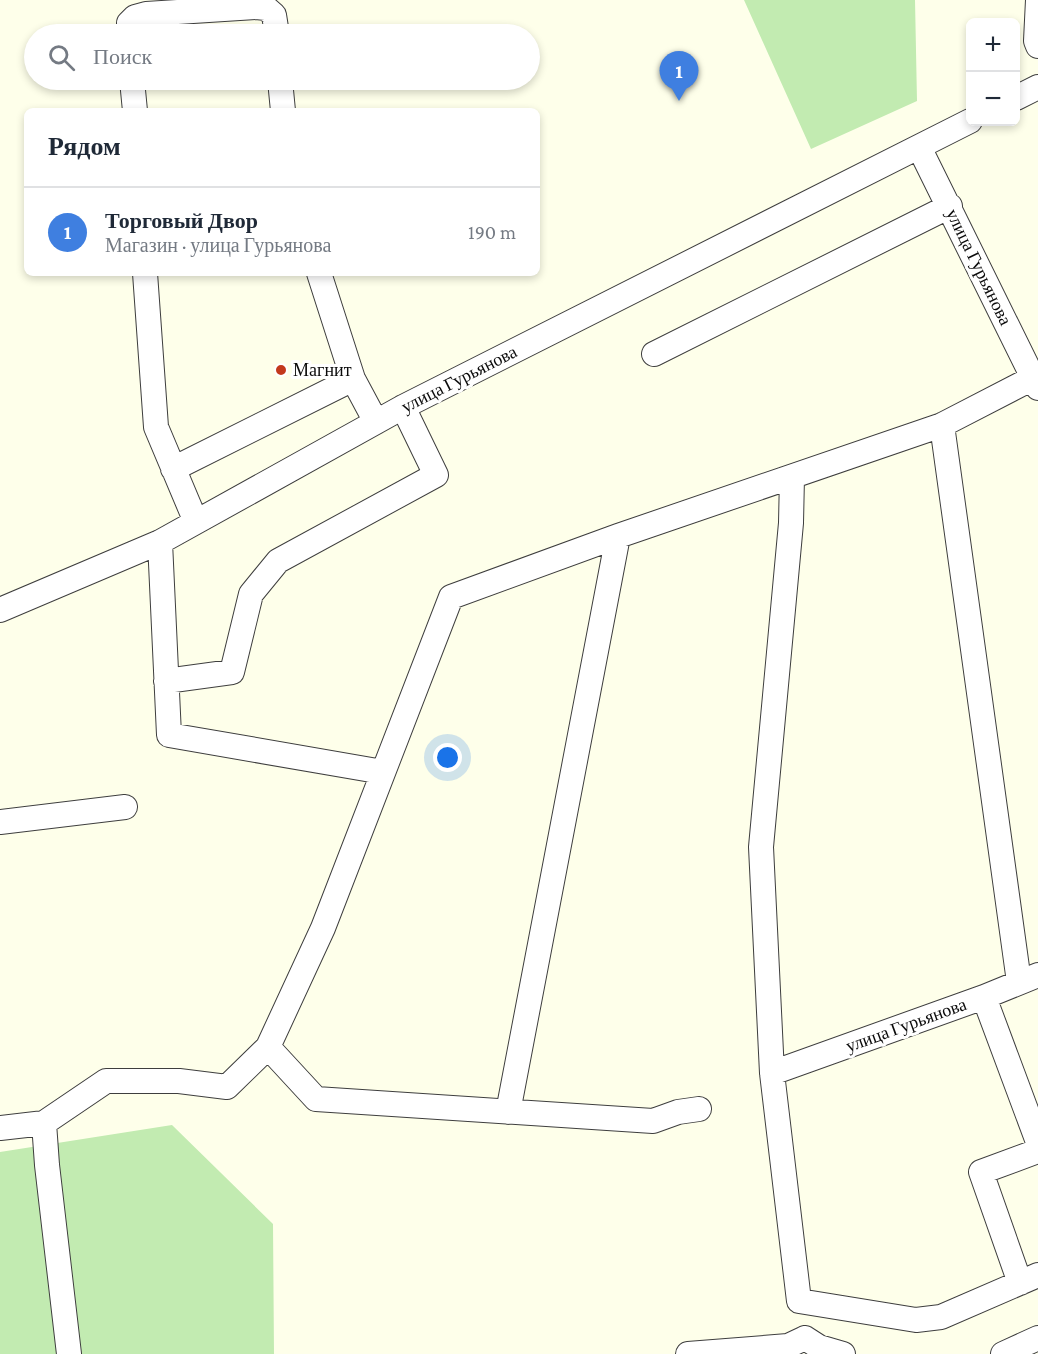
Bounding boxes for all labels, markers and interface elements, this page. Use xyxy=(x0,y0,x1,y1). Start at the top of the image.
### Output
map controls xyxy=(966,18,1020,126)
button: + xyxy=(966,18,1020,72)
search box xyxy=(24,24,540,90)
icon: search xyxy=(45,41,78,74)
text: Поиск xyxy=(93,44,152,69)
pin: 1 xyxy=(660,51,698,101)
button: − xyxy=(966,72,1020,126)
text: Рядом xyxy=(48,132,121,161)
street label: улица Гурьянова xyxy=(942,206,1016,328)
text: Торговый Двор xyxy=(105,208,258,233)
text: 1 xyxy=(64,221,71,243)
text: 190 m xyxy=(468,221,516,243)
text: Магазин · улица Гурьянова xyxy=(105,234,331,256)
street label: улица Гурьянова xyxy=(398,341,520,417)
place label: Магнит xyxy=(293,360,352,380)
marker: Магнит xyxy=(274,363,288,377)
your location xyxy=(433,743,462,772)
street label: улица Гурьянова xyxy=(843,994,969,1056)

